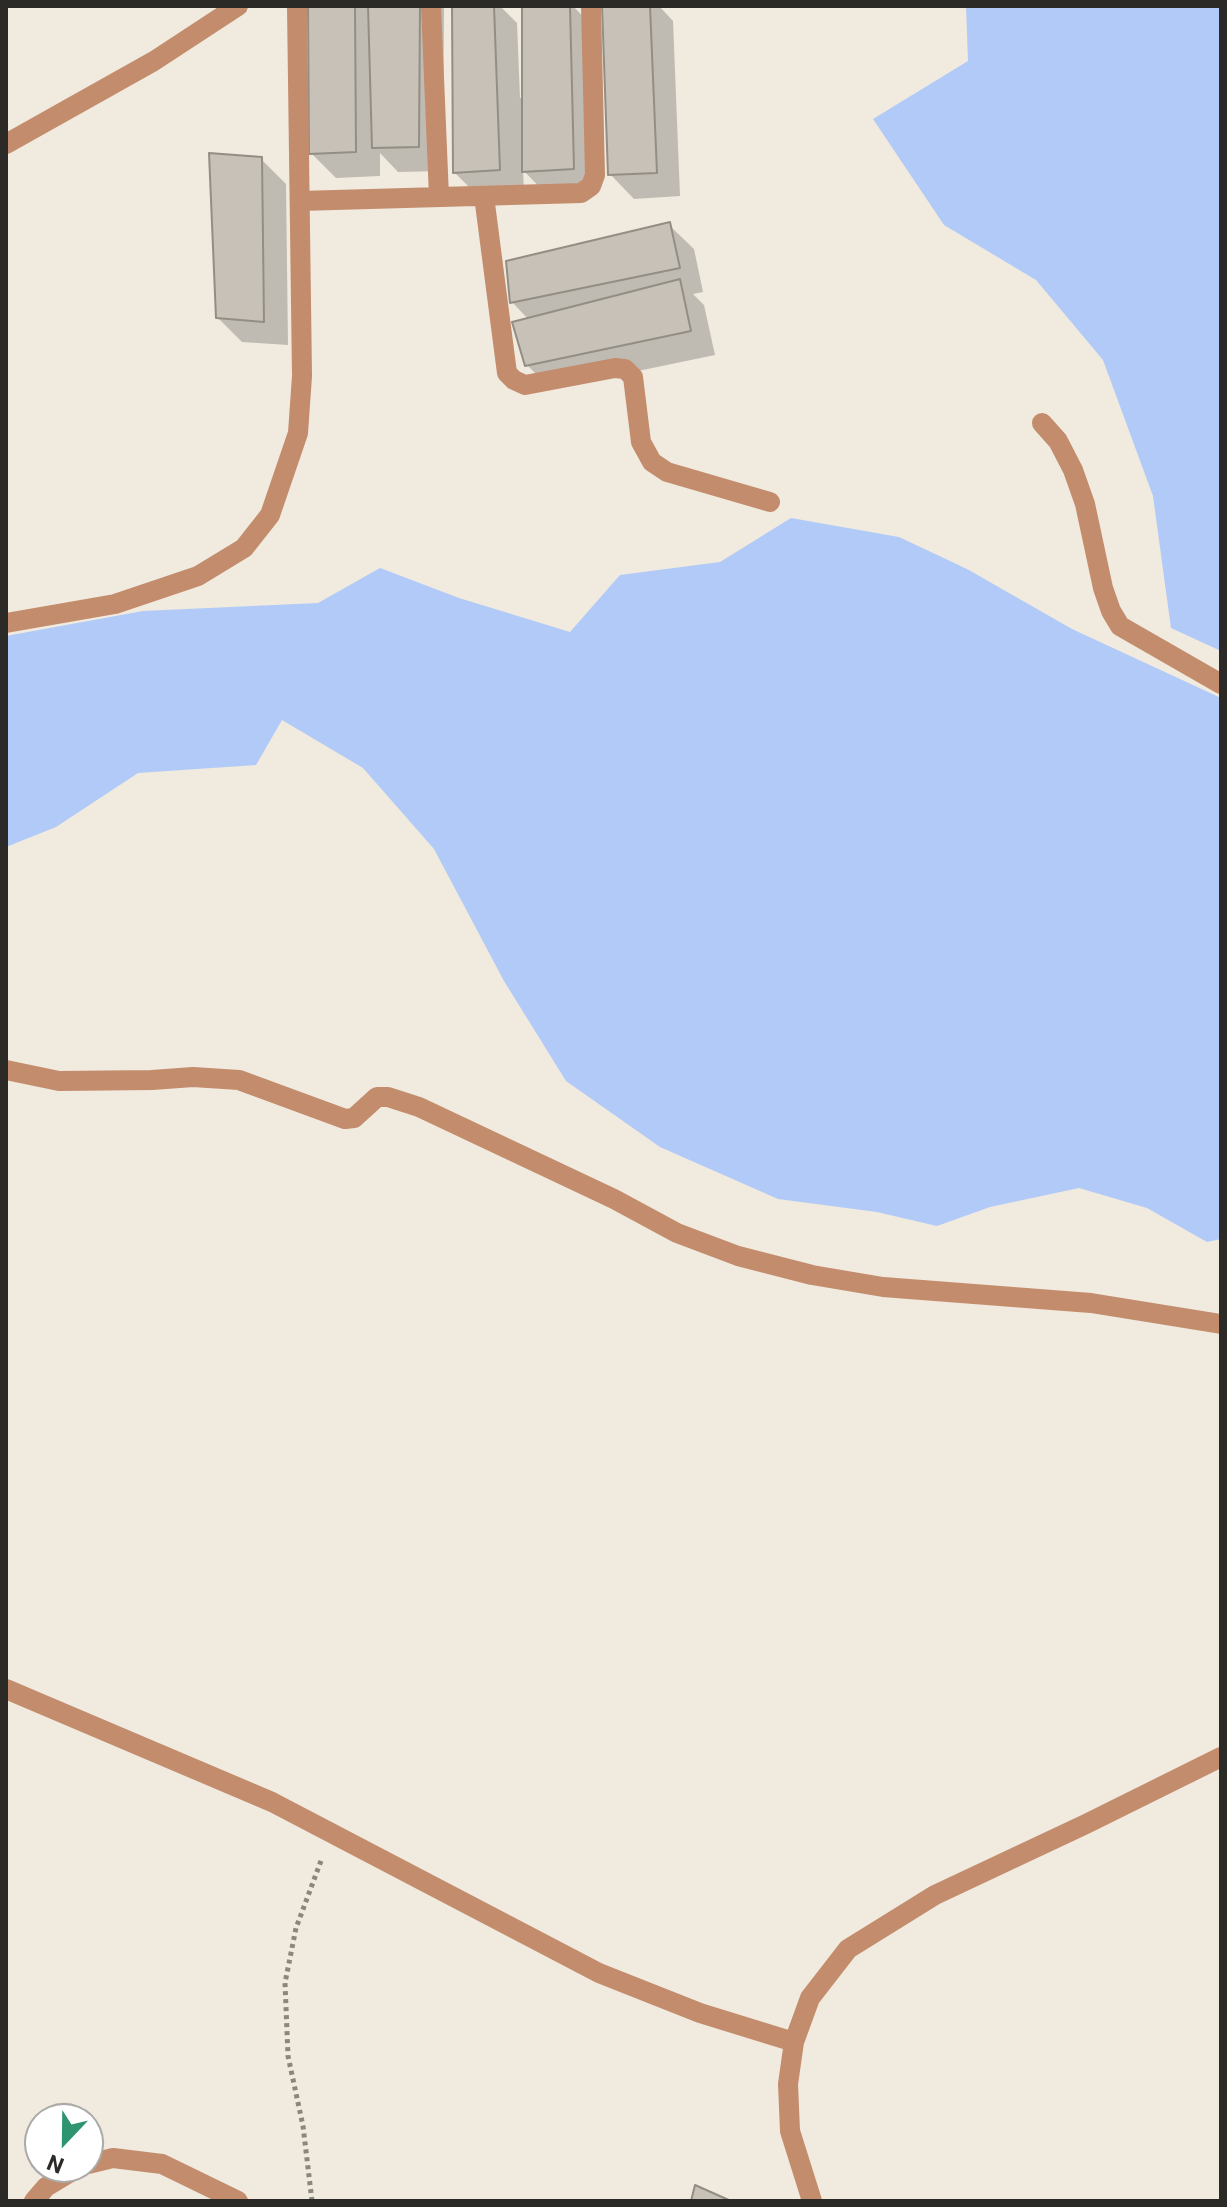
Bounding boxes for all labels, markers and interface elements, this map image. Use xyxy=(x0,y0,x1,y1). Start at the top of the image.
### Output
north arrow xyxy=(24,2103,104,2183)
text: N xyxy=(44,2149,67,2178)

